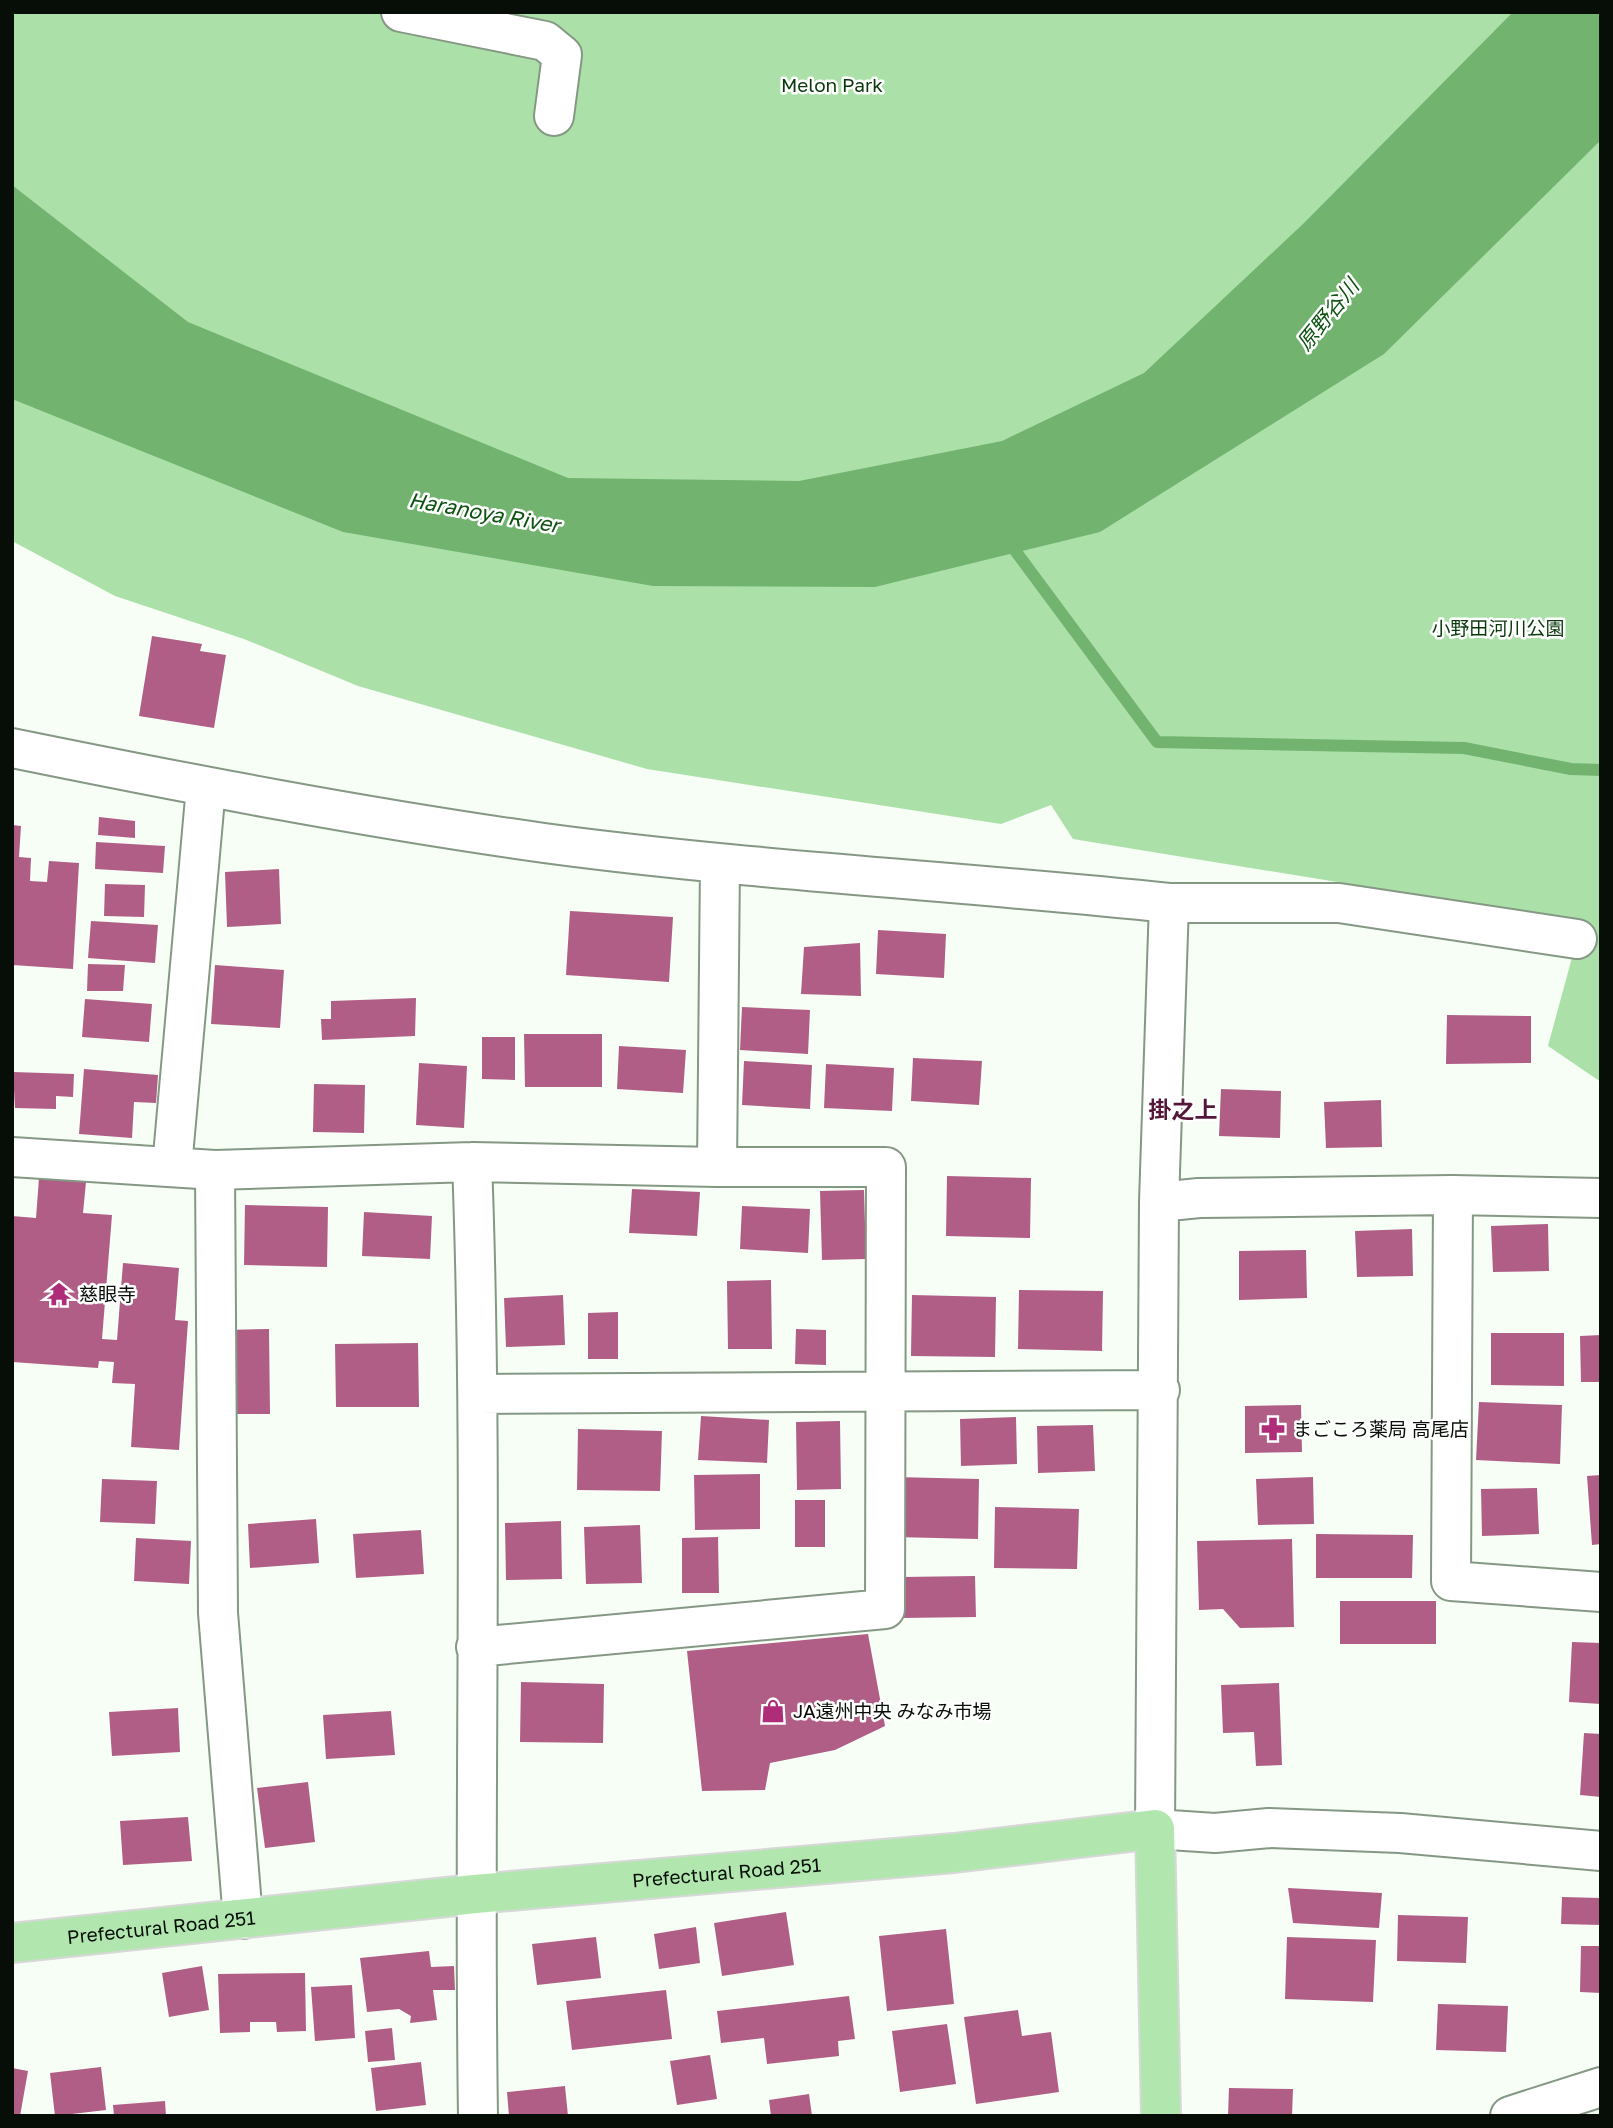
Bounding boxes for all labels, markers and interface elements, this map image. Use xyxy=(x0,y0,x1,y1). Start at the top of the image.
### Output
park label: Melon Park xyxy=(781,73,883,96)
water label: 原野谷川 xyxy=(1291,272,1365,355)
water label: Haranoya River xyxy=(407,486,564,539)
park label: 小野田河川公園 xyxy=(1431,616,1565,639)
district label: 掛之上 xyxy=(1149,1095,1218,1123)
temple icon: 慈眼寺 xyxy=(45,1280,73,1308)
place label: 慈眼寺 xyxy=(79,1282,136,1305)
pharmacy icon: まごころ薬局 高尾店 xyxy=(1259,1415,1287,1443)
place label: まごころ薬局 高尾店 xyxy=(1293,1417,1469,1440)
shop icon: JA遠州中央 みなみ市場 xyxy=(759,1697,787,1725)
place label: JA遠州中央 みなみ市場 xyxy=(793,1699,991,1722)
street label: Prefectural Road 251 xyxy=(631,1852,822,1892)
street label: Prefectural Road 251 xyxy=(66,1905,256,1948)

